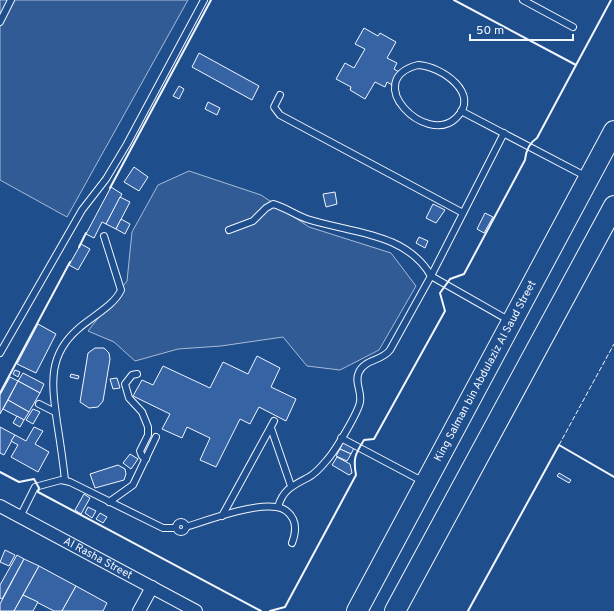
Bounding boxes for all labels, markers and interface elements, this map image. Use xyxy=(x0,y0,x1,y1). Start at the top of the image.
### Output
scale bar xyxy=(470,16,573,42)
text: 50 m xyxy=(476,23,504,39)
street label: King Salman bin Abdulaziz Al Saud Street xyxy=(431,278,540,464)
street label: Al Rasha Street xyxy=(61,534,135,583)

